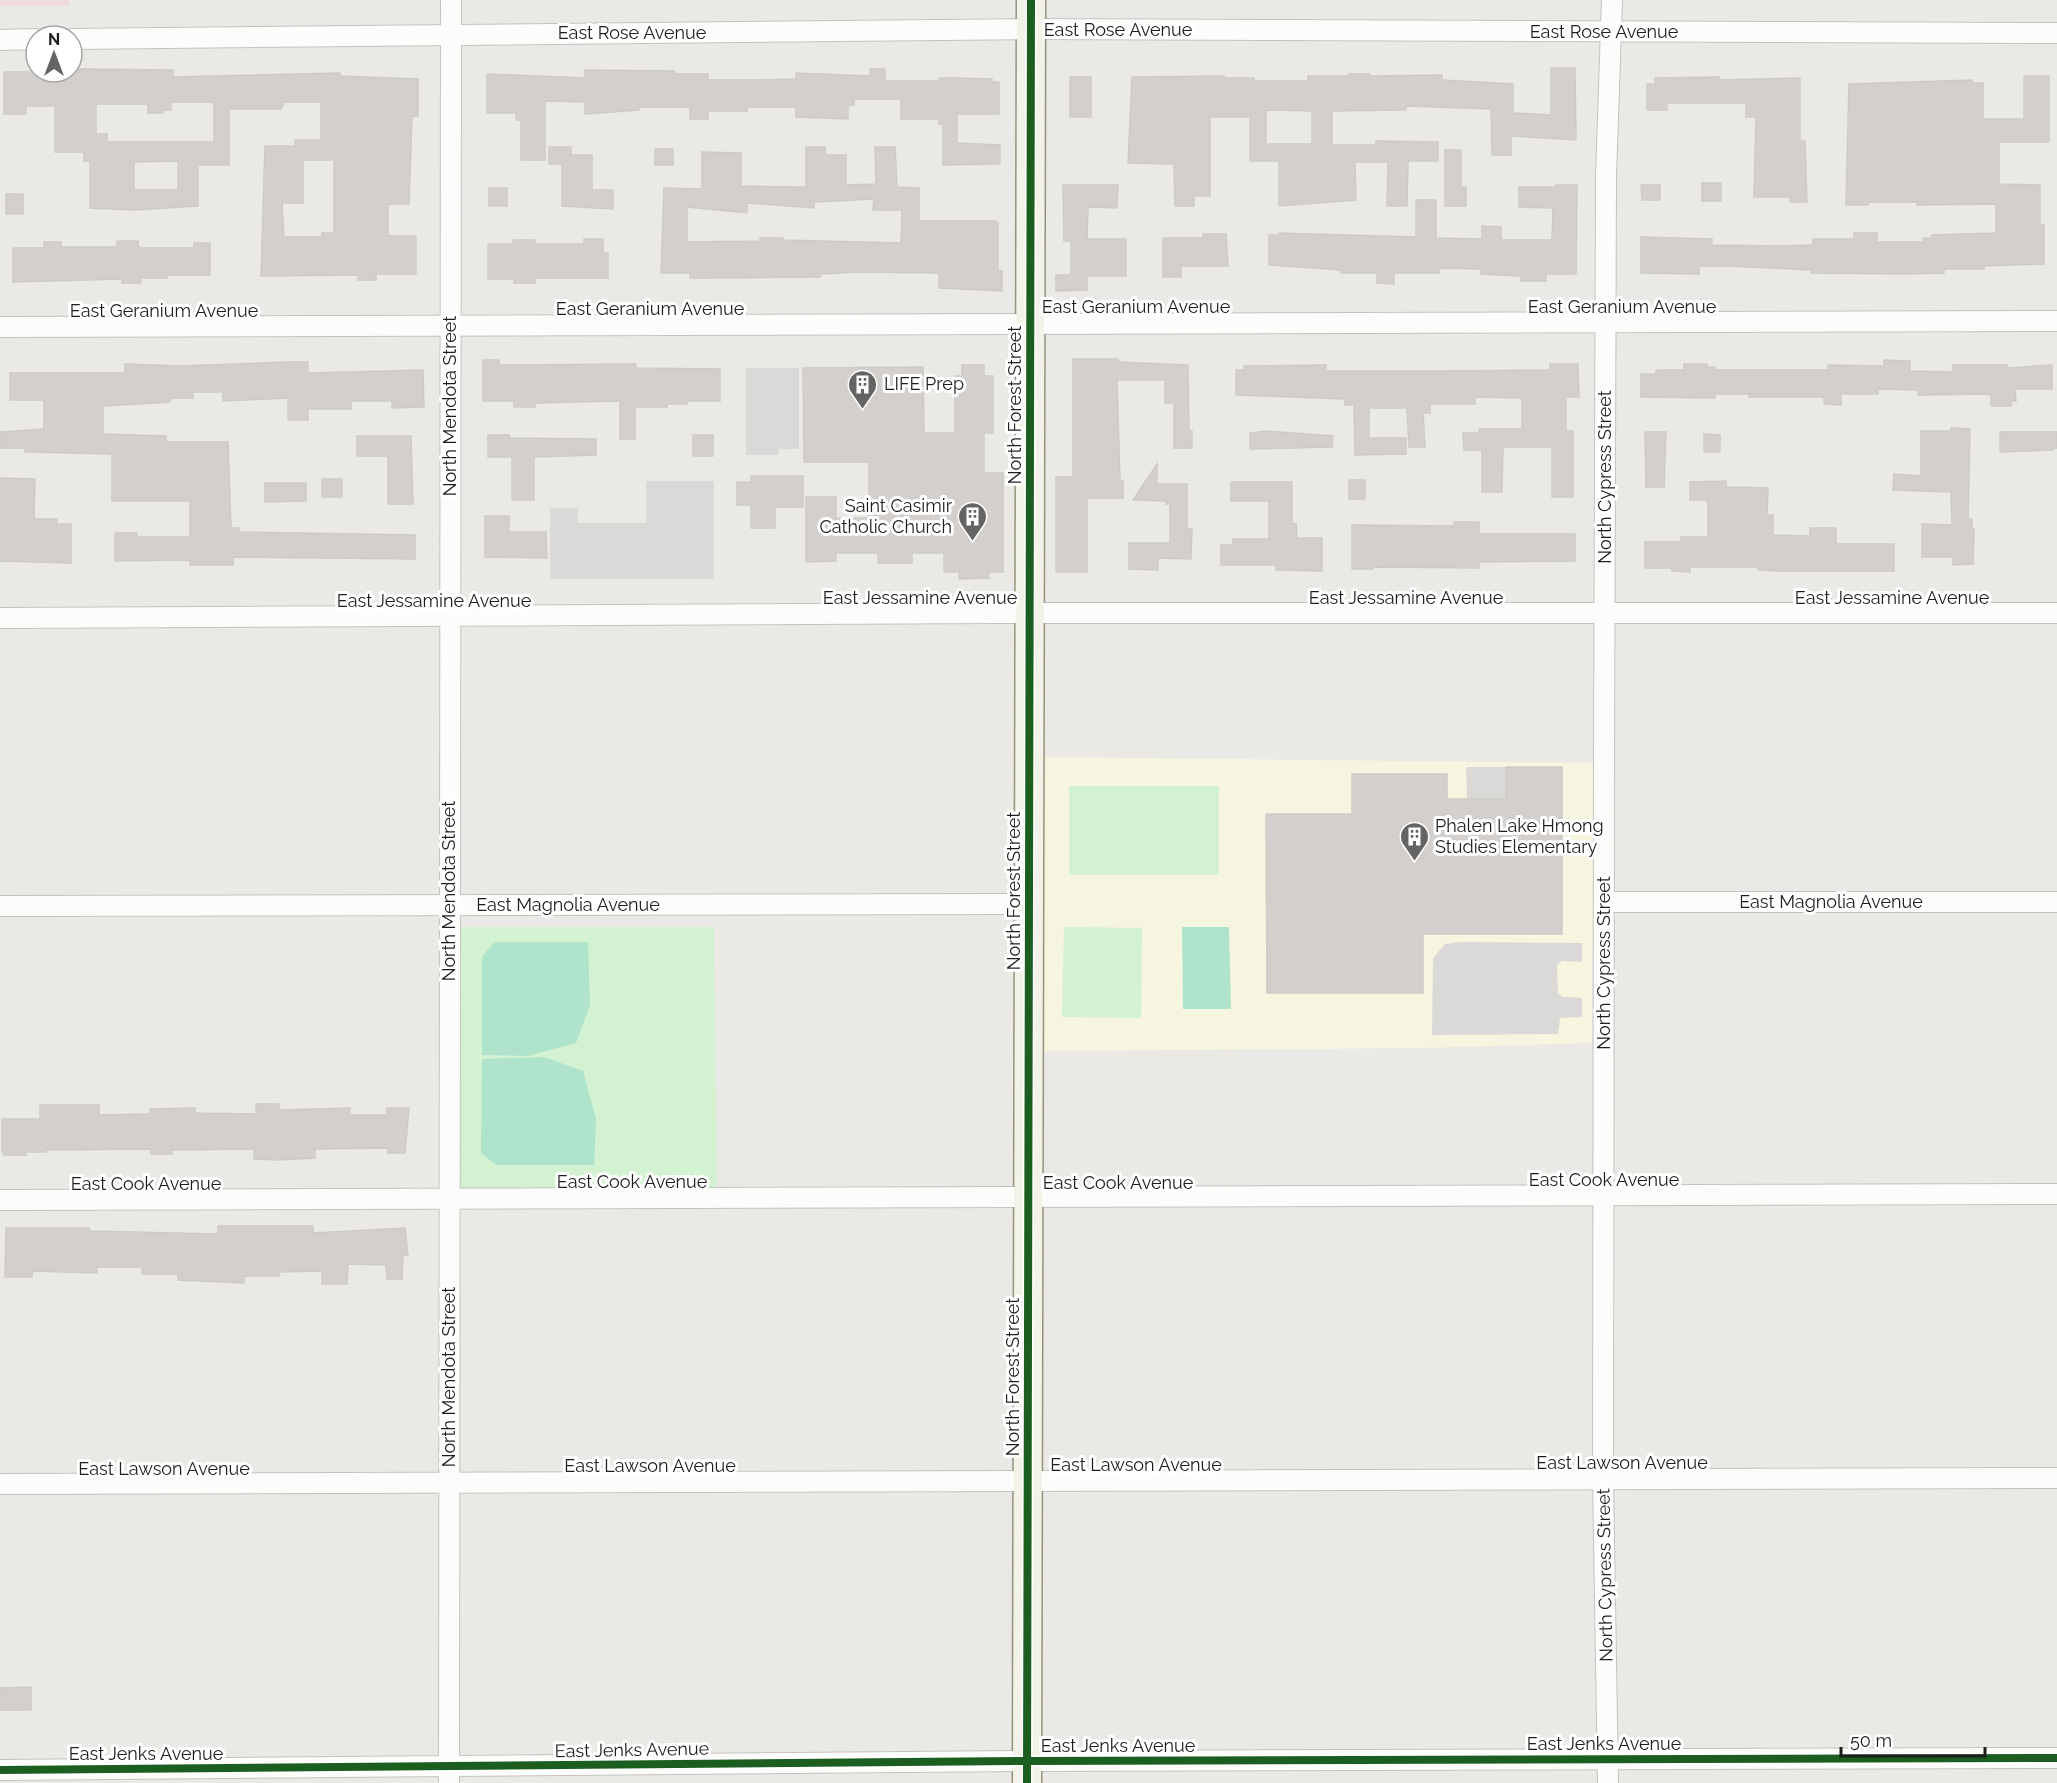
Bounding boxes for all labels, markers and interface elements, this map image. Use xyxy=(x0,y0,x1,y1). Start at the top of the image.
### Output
street label: East Rose Avenue xyxy=(1044,19,1193,40)
street label: East Rose Avenue xyxy=(1530,21,1679,42)
street label: East Rose Avenue xyxy=(558,22,707,43)
north arrow xyxy=(24,24,84,84)
text: N xyxy=(48,30,60,49)
street label: East Geranium Avenue xyxy=(1042,296,1231,317)
street label: East Geranium Avenue xyxy=(1528,296,1717,317)
street label: East Geranium Avenue xyxy=(556,298,745,319)
street label: East Geranium Avenue xyxy=(70,300,259,321)
street label: North Mendota Street xyxy=(439,316,460,496)
street label: North Forest Street xyxy=(1004,326,1025,484)
building icon: LIFE Prep xyxy=(847,368,879,410)
place label: LIFE Prep xyxy=(884,373,964,394)
street label: North Cypress Street xyxy=(1594,390,1615,564)
place label: Saint Casimir Catholic Church xyxy=(819,495,953,537)
building icon: Saint Casimir Catholic Church xyxy=(957,500,989,542)
street label: East Jessamine Avenue xyxy=(823,587,1018,608)
street label: East Jessamine Avenue xyxy=(1309,587,1504,608)
street label: East Jessamine Avenue xyxy=(1795,587,1990,608)
street label: East Jessamine Avenue xyxy=(337,590,532,611)
street label: North Mendota Street xyxy=(438,801,459,981)
street label: North Forest Street xyxy=(1003,812,1024,970)
place label: Phalen Lake Hmong Studies Elementary xyxy=(1435,815,1604,857)
building icon: Phalen Lake Hmong Studies Elementary xyxy=(1398,820,1430,862)
street label: North Cypress Street xyxy=(1593,876,1614,1050)
street label: East Magnolia Avenue xyxy=(1739,891,1923,912)
street label: East Magnolia Avenue xyxy=(476,894,660,915)
street label: East Cook Avenue xyxy=(1529,1169,1680,1190)
street label: East Cook Avenue xyxy=(557,1171,708,1192)
street label: East Cook Avenue xyxy=(1043,1172,1194,1193)
street label: East Cook Avenue xyxy=(71,1173,222,1194)
street label: North Mendota Street xyxy=(438,1287,459,1467)
street label: North Forest Street xyxy=(1002,1298,1023,1456)
street label: East Lawson Avenue xyxy=(1536,1452,1708,1473)
street label: East Lawson Avenue xyxy=(1050,1454,1222,1475)
street label: East Lawson Avenue xyxy=(564,1455,736,1476)
street label: East Lawson Avenue xyxy=(78,1458,250,1479)
street label: North Cypress Street xyxy=(1592,1488,1617,1662)
scale bar xyxy=(1841,1720,1985,1758)
text: 50 m xyxy=(1850,1730,1892,1751)
street label: East Jenks Avenue xyxy=(1527,1733,1682,1754)
street label: East Jenks Avenue xyxy=(1041,1735,1196,1756)
street label: East Jenks Avenue xyxy=(555,1738,710,1761)
street label: East Jenks Avenue xyxy=(69,1743,224,1764)

